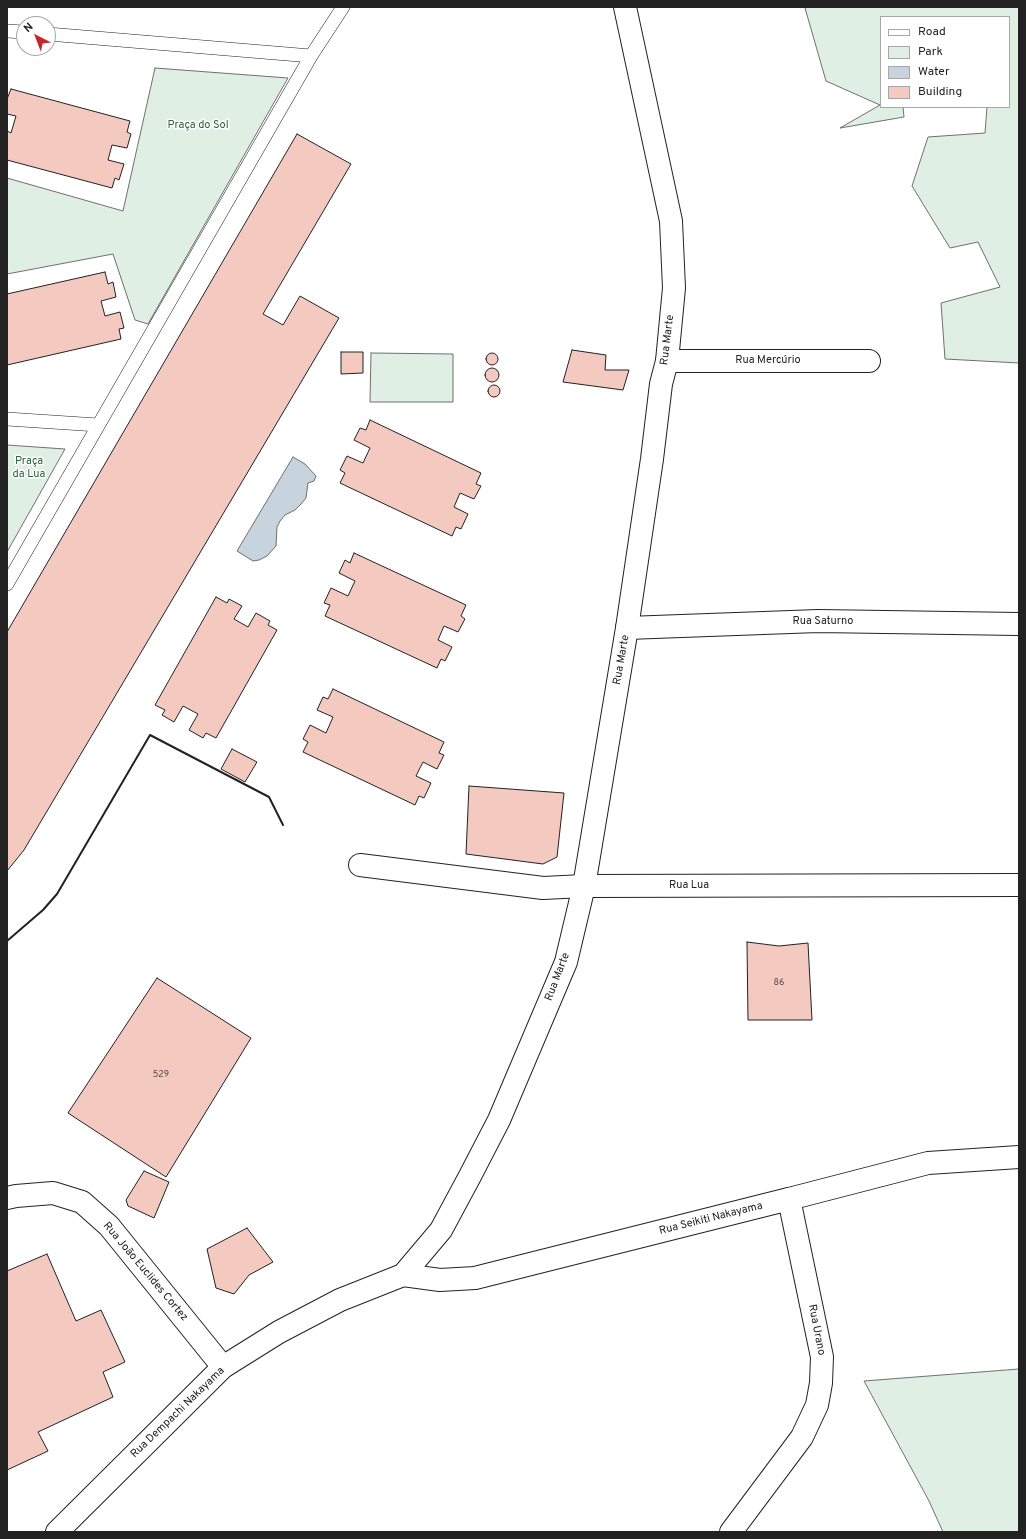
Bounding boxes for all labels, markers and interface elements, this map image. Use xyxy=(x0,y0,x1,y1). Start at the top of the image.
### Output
north arrow xyxy=(16,16,56,56)
legend xyxy=(880,16,1010,108)
text: N xyxy=(21,20,36,36)
text: Road xyxy=(918,24,946,40)
text: Park xyxy=(918,44,943,60)
text: Water xyxy=(918,64,950,80)
text: Building xyxy=(918,84,962,100)
park label: Praça do Sol xyxy=(167,119,229,133)
street label: Rua Marte xyxy=(658,314,678,366)
street label: Rua Mercúrio xyxy=(735,354,801,368)
park label: Praça da Lua xyxy=(13,455,45,481)
street label: Rua Saturno xyxy=(793,615,853,629)
street label: Rua Marte xyxy=(611,634,633,686)
street label: Rua Lua xyxy=(669,879,709,893)
street label: Rua Marte xyxy=(543,951,573,1003)
house number: 86 xyxy=(774,978,784,988)
house number: 529 xyxy=(153,1070,169,1080)
street label: Rua Seikiti Nakayama xyxy=(658,1200,764,1238)
street label: Rua João Euclides Cortez xyxy=(100,1220,190,1324)
street label: Rua Urano xyxy=(805,1303,827,1357)
street label: Rua Dempachi Nakayama xyxy=(128,1365,228,1461)

